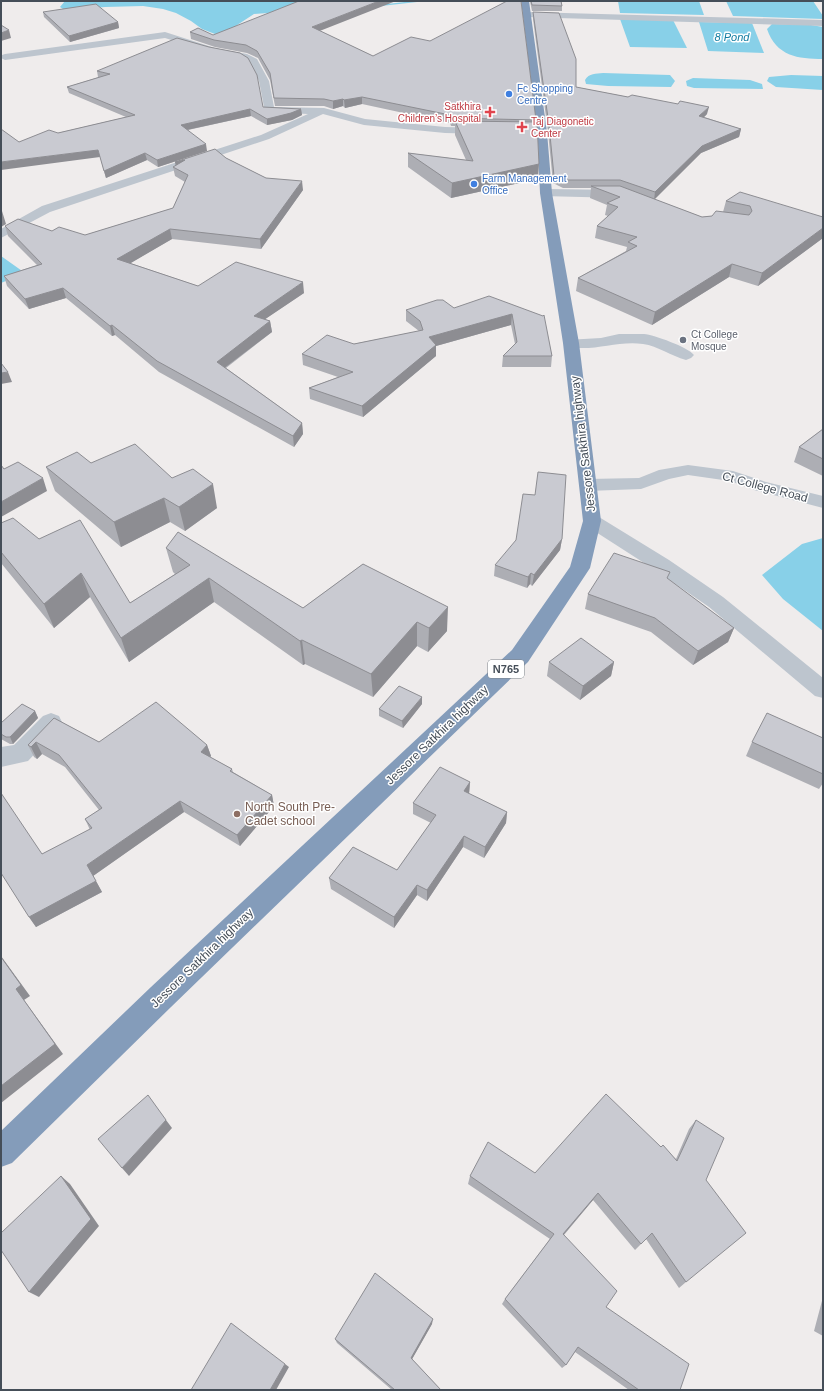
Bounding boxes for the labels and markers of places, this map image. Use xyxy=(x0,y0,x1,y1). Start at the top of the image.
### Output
place label: Fc Shopping Centre xyxy=(517,83,573,106)
marker: Fc Shopping Centre xyxy=(504,89,514,99)
place label: Satkhira Children’s Hospital xyxy=(398,101,481,124)
marker: Satkhira Children’s Hospital xyxy=(484,106,496,118)
place label: Taj Diagonetic Center xyxy=(531,116,594,139)
marker: Taj Diagonetic Center xyxy=(516,121,528,133)
place label: Farm Management Office xyxy=(482,173,567,196)
marker: Farm Management Office xyxy=(469,179,479,189)
place label: Ct College Mosque xyxy=(691,329,738,352)
marker: Ct College Mosque xyxy=(678,335,688,345)
place label: North South Pre- Cadet school xyxy=(245,800,335,828)
marker: North South Pre- Cadet school xyxy=(232,809,242,819)

